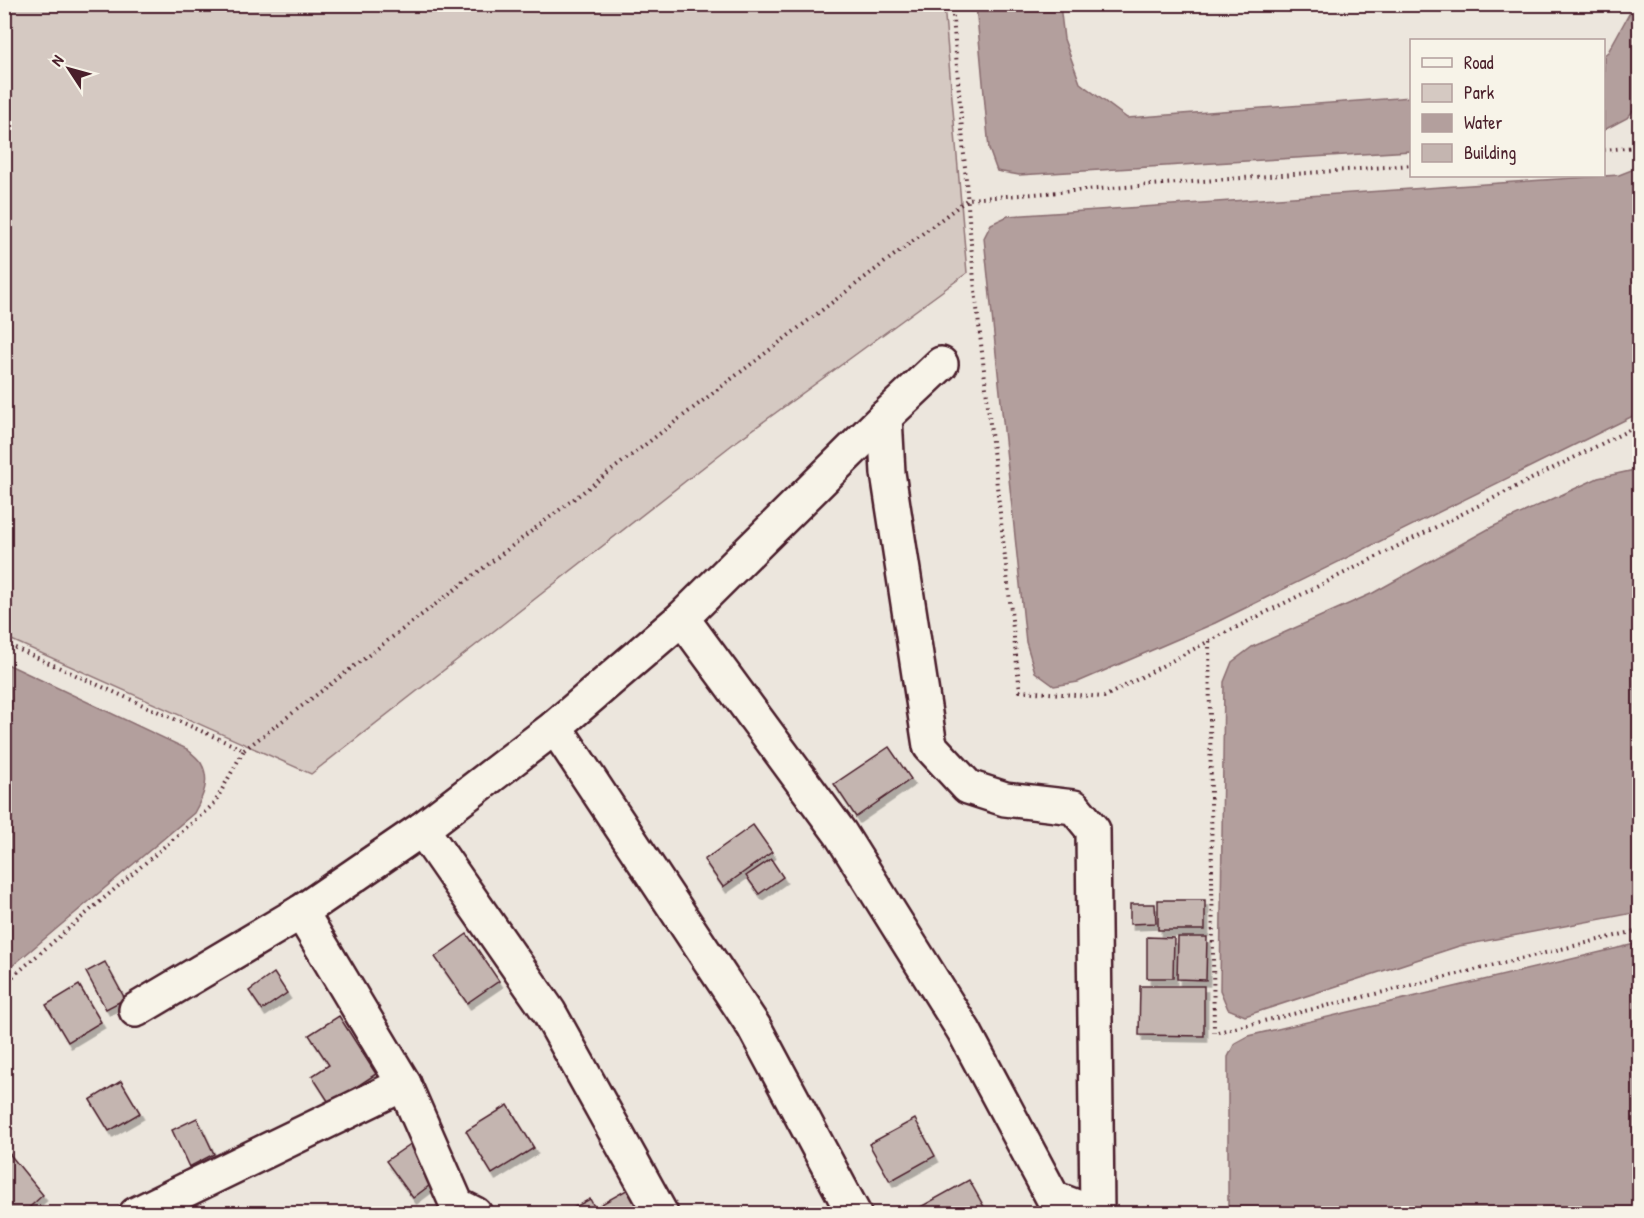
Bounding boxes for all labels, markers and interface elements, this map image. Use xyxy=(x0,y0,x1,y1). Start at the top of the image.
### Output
north arrow xyxy=(39,39,99,99)
legend xyxy=(1410,39,1605,177)
text: N xyxy=(45,50,69,70)
text: Road xyxy=(1464,50,1494,75)
text: Park xyxy=(1464,80,1495,105)
text: Water xyxy=(1464,110,1502,135)
text: Building xyxy=(1464,140,1516,165)

